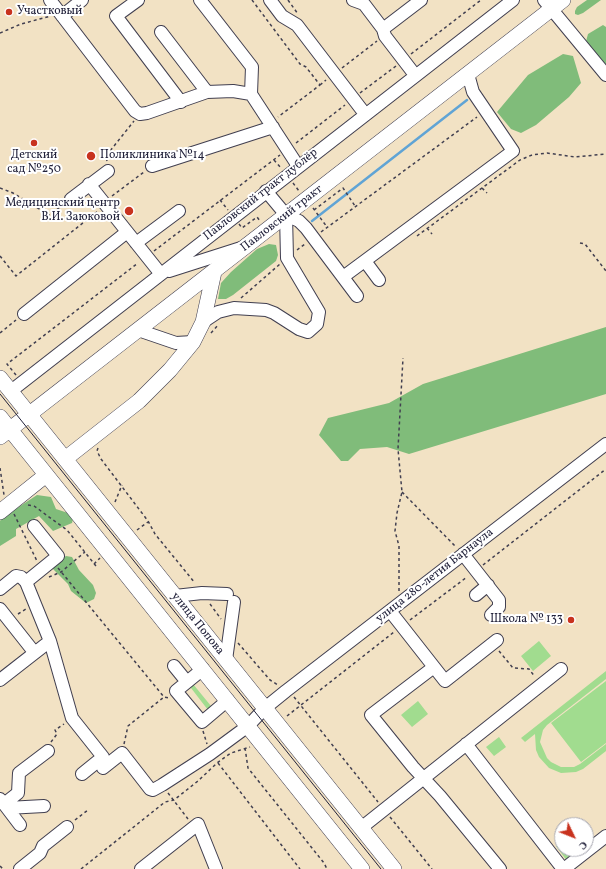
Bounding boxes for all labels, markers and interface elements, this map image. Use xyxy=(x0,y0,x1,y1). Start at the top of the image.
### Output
place label: Участковый xyxy=(17,5,82,19)
marker: Участковый xyxy=(4,7,14,17)
marker: Детский сад №250 xyxy=(29,138,39,148)
street label: Павловский тракт дублёр xyxy=(201,146,321,244)
place label: Детский сад №250 xyxy=(7,149,61,177)
place label: Поликлиника №14 xyxy=(100,149,205,163)
marker: Поликлиника №14 xyxy=(85,150,97,162)
street label: Павловский тракт xyxy=(238,183,326,255)
place label: Медицинский центр В.И. Заюковой xyxy=(5,197,120,225)
marker: Медицинский центр В.И. Заюковой xyxy=(123,205,135,217)
street label: улица 280-летия Барнаула xyxy=(373,526,497,626)
street label: улица Попова xyxy=(167,590,227,658)
place label: Школа № 133 xyxy=(490,613,563,627)
marker: Школа № 133 xyxy=(566,615,576,625)
north arrow xyxy=(554,817,594,857)
text: С xyxy=(575,837,590,853)

